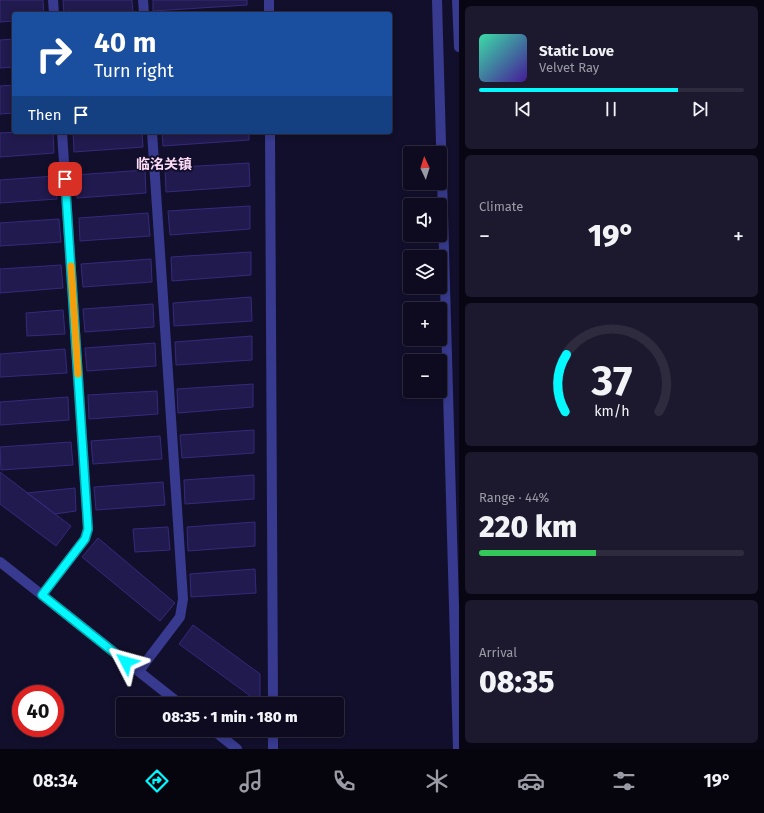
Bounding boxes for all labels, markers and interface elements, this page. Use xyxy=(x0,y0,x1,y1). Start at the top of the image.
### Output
text: 40 m xyxy=(94,26,157,59)
icon: right xyxy=(28,28,80,80)
text: Static Love xyxy=(539,42,614,60)
text: Turn right xyxy=(94,60,174,82)
text: Velvet Ray xyxy=(539,60,599,75)
icon: previous xyxy=(512,98,534,120)
icon: pause xyxy=(600,98,622,120)
icon: next xyxy=(689,98,711,120)
icon: arrive xyxy=(70,104,92,126)
text: Then xyxy=(28,106,62,124)
north arrow xyxy=(403,146,447,190)
map controls xyxy=(403,146,447,398)
district label: 临洺关镇 xyxy=(136,156,192,173)
pin xyxy=(48,162,82,196)
icon: arrive xyxy=(54,168,76,190)
button: sound xyxy=(403,198,447,242)
text: Climate xyxy=(479,199,523,214)
text: 19° xyxy=(588,218,635,254)
text: − xyxy=(479,223,490,250)
text: + xyxy=(733,223,744,250)
button: layers xyxy=(403,250,447,294)
button: + xyxy=(403,302,447,346)
button: − xyxy=(403,354,447,398)
text: 37 xyxy=(590,356,632,406)
text: km/h xyxy=(594,403,629,420)
text: Range · 44% xyxy=(479,490,549,505)
text: 220 km xyxy=(479,509,577,545)
position arrow xyxy=(105,641,147,683)
text: Arrival xyxy=(479,645,517,660)
text: 08:35 xyxy=(479,664,554,700)
speed limit sign: 40 xyxy=(12,685,64,737)
text: 08:35 · 1 min · 180 m xyxy=(162,708,298,726)
icon: directions xyxy=(143,767,171,795)
icon: music xyxy=(237,767,265,795)
icon: phone xyxy=(330,767,358,795)
icon: climate xyxy=(423,767,451,795)
icon: car xyxy=(517,767,545,795)
icon: filters xyxy=(610,767,638,795)
text: 08:34 xyxy=(33,770,78,792)
text: 19° xyxy=(703,770,731,792)

